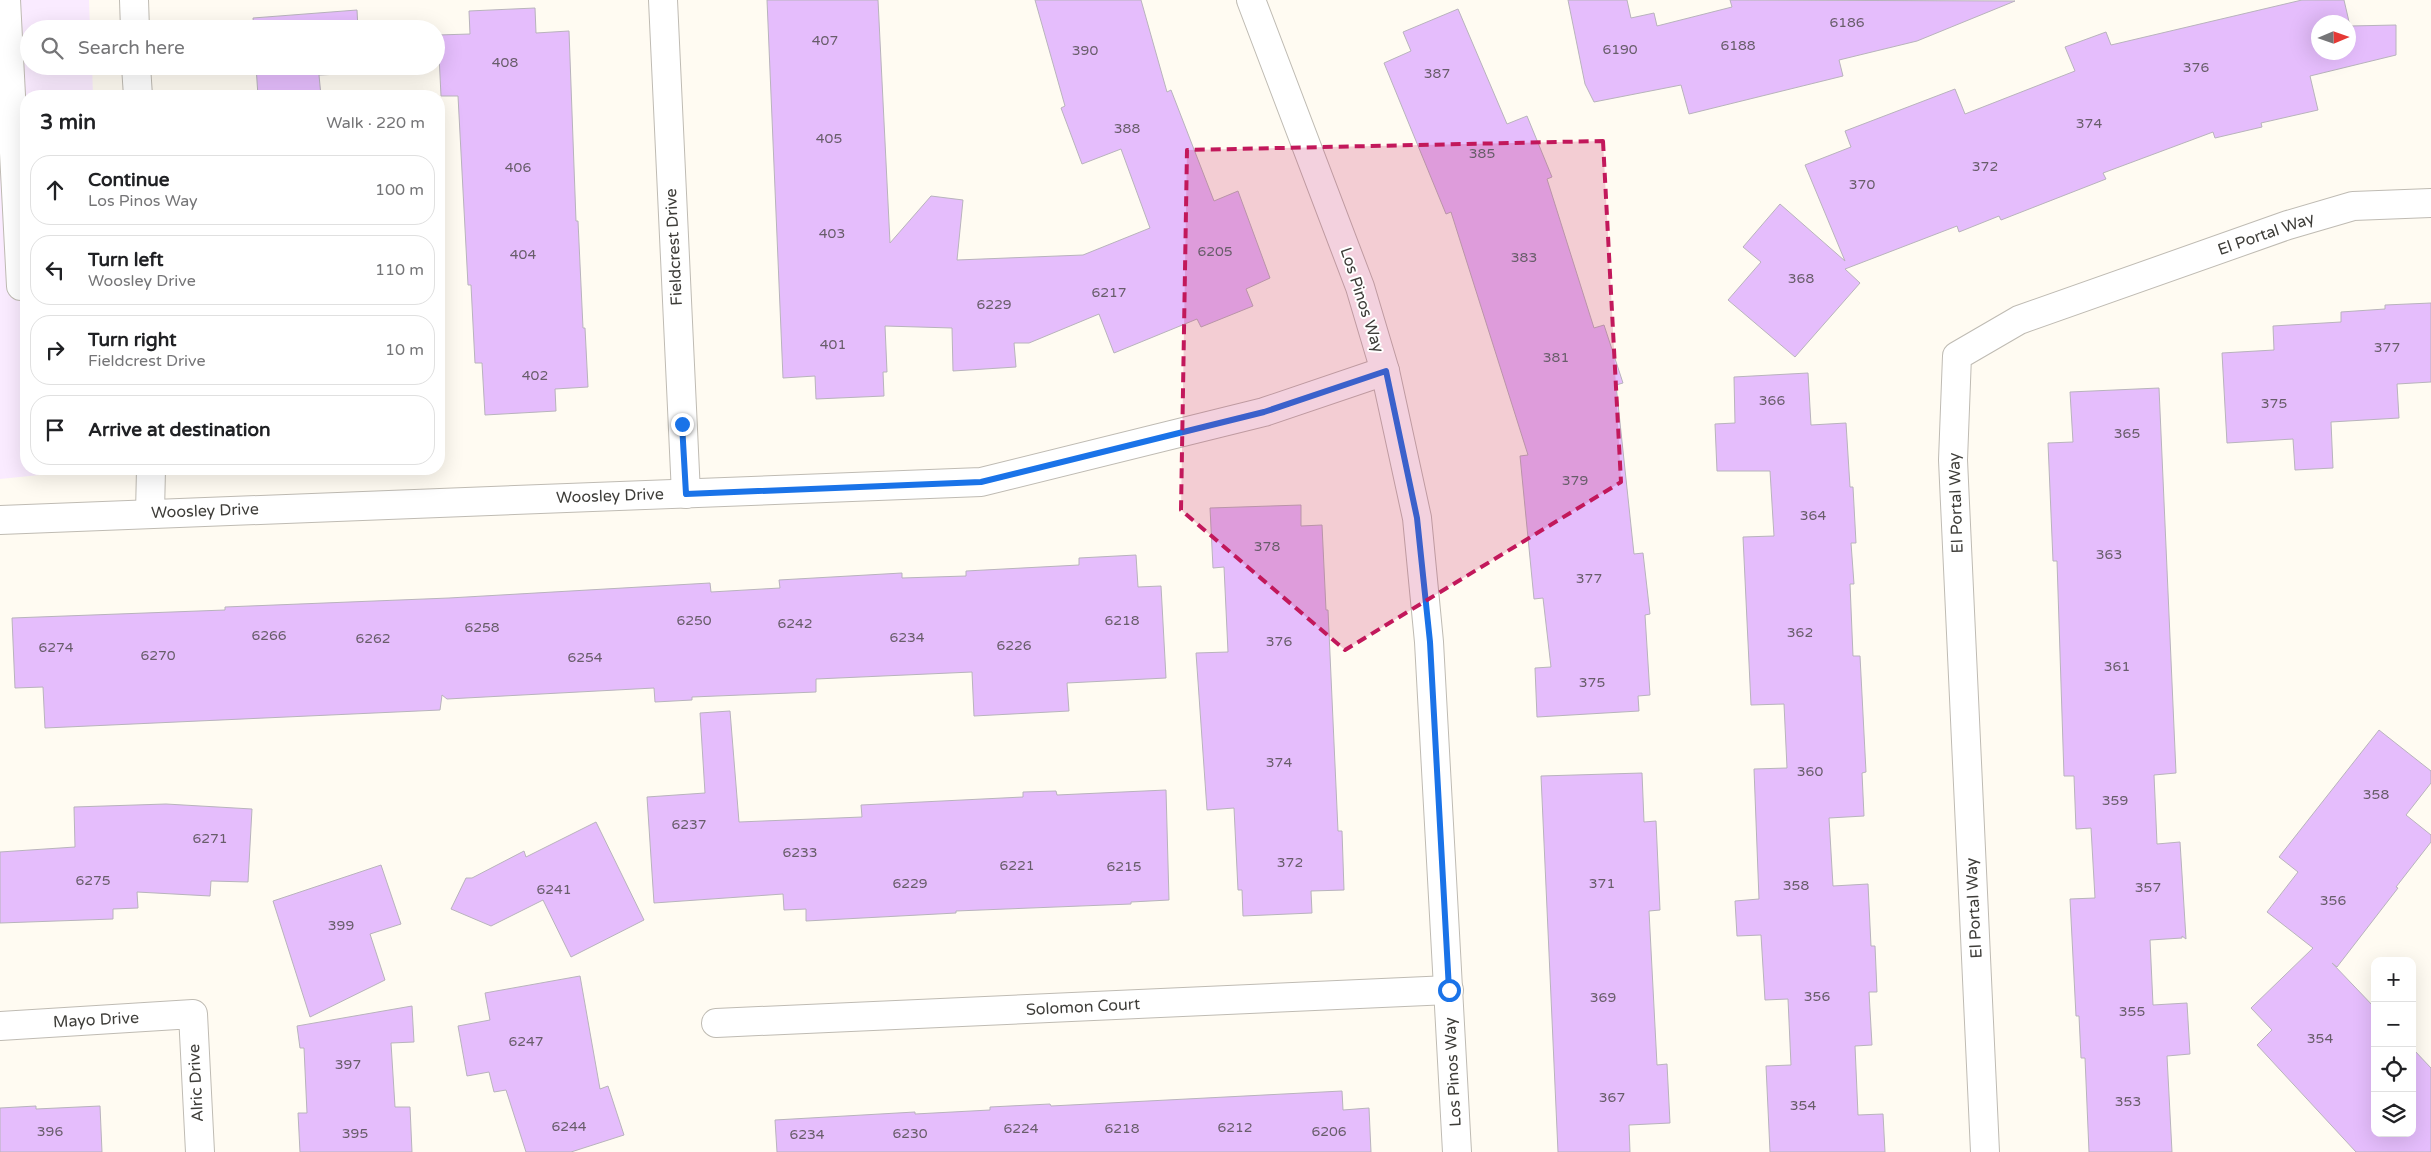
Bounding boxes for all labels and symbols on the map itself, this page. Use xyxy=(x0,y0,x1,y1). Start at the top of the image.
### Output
house number: 6186 xyxy=(1829,14,1865,31)
north arrow xyxy=(2311,15,2356,60)
house number: 407 xyxy=(812,32,838,49)
house number: 6188 xyxy=(1720,37,1756,54)
house number: 6190 xyxy=(1602,41,1638,58)
house number: 390 xyxy=(1072,42,1098,59)
house number: 408 xyxy=(492,54,518,71)
house number: 376 xyxy=(2183,59,2209,76)
house number: 387 xyxy=(1424,65,1450,82)
house number: 374 xyxy=(2076,115,2102,132)
house number: 388 xyxy=(1114,120,1140,137)
house number: 405 xyxy=(816,130,842,147)
house number: 385 xyxy=(1469,145,1495,162)
house number: 372 xyxy=(1972,158,1998,175)
house number: 406 xyxy=(505,159,531,176)
house number: 370 xyxy=(1849,176,1875,193)
street label: Fieldcrest Drive xyxy=(661,188,687,306)
street label: El Portal Way xyxy=(2215,208,2317,260)
house number: 403 xyxy=(819,225,845,242)
house number: 6205 xyxy=(1197,243,1233,260)
street label: Los Pinos Way xyxy=(1336,245,1389,356)
house number: 404 xyxy=(510,246,536,263)
house number: 383 xyxy=(1511,249,1537,266)
house number: 368 xyxy=(1788,270,1814,287)
house number: 6217 xyxy=(1091,284,1127,301)
house number: 6229 xyxy=(976,296,1012,313)
house number: 401 xyxy=(820,336,846,353)
house number: 377 xyxy=(2374,339,2400,356)
house number: 381 xyxy=(1543,349,1569,366)
house number: 402 xyxy=(522,367,548,384)
house number: 366 xyxy=(1759,392,1785,409)
house number: 375 xyxy=(2261,395,2287,412)
route end xyxy=(671,413,694,436)
house number: 365 xyxy=(2114,425,2140,442)
street label: El Portal Way xyxy=(1944,452,1968,554)
house number: 379 xyxy=(1562,472,1588,489)
street label: Woosley Drive xyxy=(556,484,664,508)
street label: Woosley Drive xyxy=(151,499,259,523)
house number: 364 xyxy=(1800,507,1826,524)
house number: 378 xyxy=(1254,538,1280,555)
house number: 363 xyxy=(2096,546,2122,563)
house number: 377 xyxy=(1576,570,1602,587)
house number: 6250 xyxy=(676,612,712,629)
house number: 6218 xyxy=(1104,612,1140,629)
house number: 6242 xyxy=(777,615,813,632)
house number: 6258 xyxy=(464,619,500,636)
house number: 362 xyxy=(1787,624,1813,641)
house number: 6266 xyxy=(251,627,287,644)
house number: 6234 xyxy=(889,629,925,646)
house number: 6262 xyxy=(355,630,391,647)
house number: 376 xyxy=(1266,633,1292,650)
house number: 6226 xyxy=(996,637,1032,654)
house number: 6274 xyxy=(38,639,74,656)
house number: 6270 xyxy=(140,647,176,664)
house number: 6254 xyxy=(567,649,603,666)
house number: 361 xyxy=(2104,658,2130,675)
house number: 375 xyxy=(1579,674,1605,691)
house number: 374 xyxy=(1266,754,1292,771)
house number: 360 xyxy=(1797,763,1823,780)
house number: 358 xyxy=(2363,786,2389,803)
house number: 359 xyxy=(2102,792,2128,809)
house number: 6237 xyxy=(671,816,707,833)
house number: 6271 xyxy=(192,830,228,847)
house number: 6233 xyxy=(782,844,818,861)
house number: 372 xyxy=(1277,854,1303,871)
house number: 6221 xyxy=(999,857,1035,874)
street label: El Portal Way xyxy=(1961,857,1987,959)
house number: 6215 xyxy=(1106,858,1142,875)
house number: 6275 xyxy=(75,872,111,889)
house number: 6229 xyxy=(892,875,928,892)
house number: 371 xyxy=(1589,875,1615,892)
house number: 358 xyxy=(1783,877,1809,894)
house number: 357 xyxy=(2135,879,2161,896)
house number: 6241 xyxy=(536,881,572,898)
house number: 356 xyxy=(2320,892,2346,909)
house number: 399 xyxy=(328,917,354,934)
route start xyxy=(1438,979,1461,1002)
house number: 356 xyxy=(1804,988,1830,1005)
house number: 369 xyxy=(1590,989,1616,1006)
street label: Solomon Court xyxy=(1025,994,1141,1020)
house number: 355 xyxy=(2119,1003,2145,1020)
street label: Mayo Drive xyxy=(52,1008,140,1032)
street label: Los Pinos Way xyxy=(1440,1016,1466,1127)
house number: 354 xyxy=(2307,1030,2333,1047)
house number: 6247 xyxy=(508,1033,544,1050)
street label: Alric Drive xyxy=(184,1044,208,1122)
house number: 397 xyxy=(335,1056,361,1073)
house number: 367 xyxy=(1599,1089,1625,1106)
house number: 353 xyxy=(2115,1093,2141,1110)
house number: 354 xyxy=(1790,1097,1816,1114)
house number: 6244 xyxy=(551,1118,587,1135)
house number: 6212 xyxy=(1217,1119,1253,1136)
house number: 6224 xyxy=(1003,1120,1039,1137)
house number: 6218 xyxy=(1104,1120,1140,1137)
house number: 396 xyxy=(37,1123,63,1140)
house number: 6206 xyxy=(1311,1123,1347,1140)
house number: 395 xyxy=(342,1125,368,1142)
house number: 6230 xyxy=(892,1125,928,1142)
house number: 6234 xyxy=(789,1126,825,1143)

